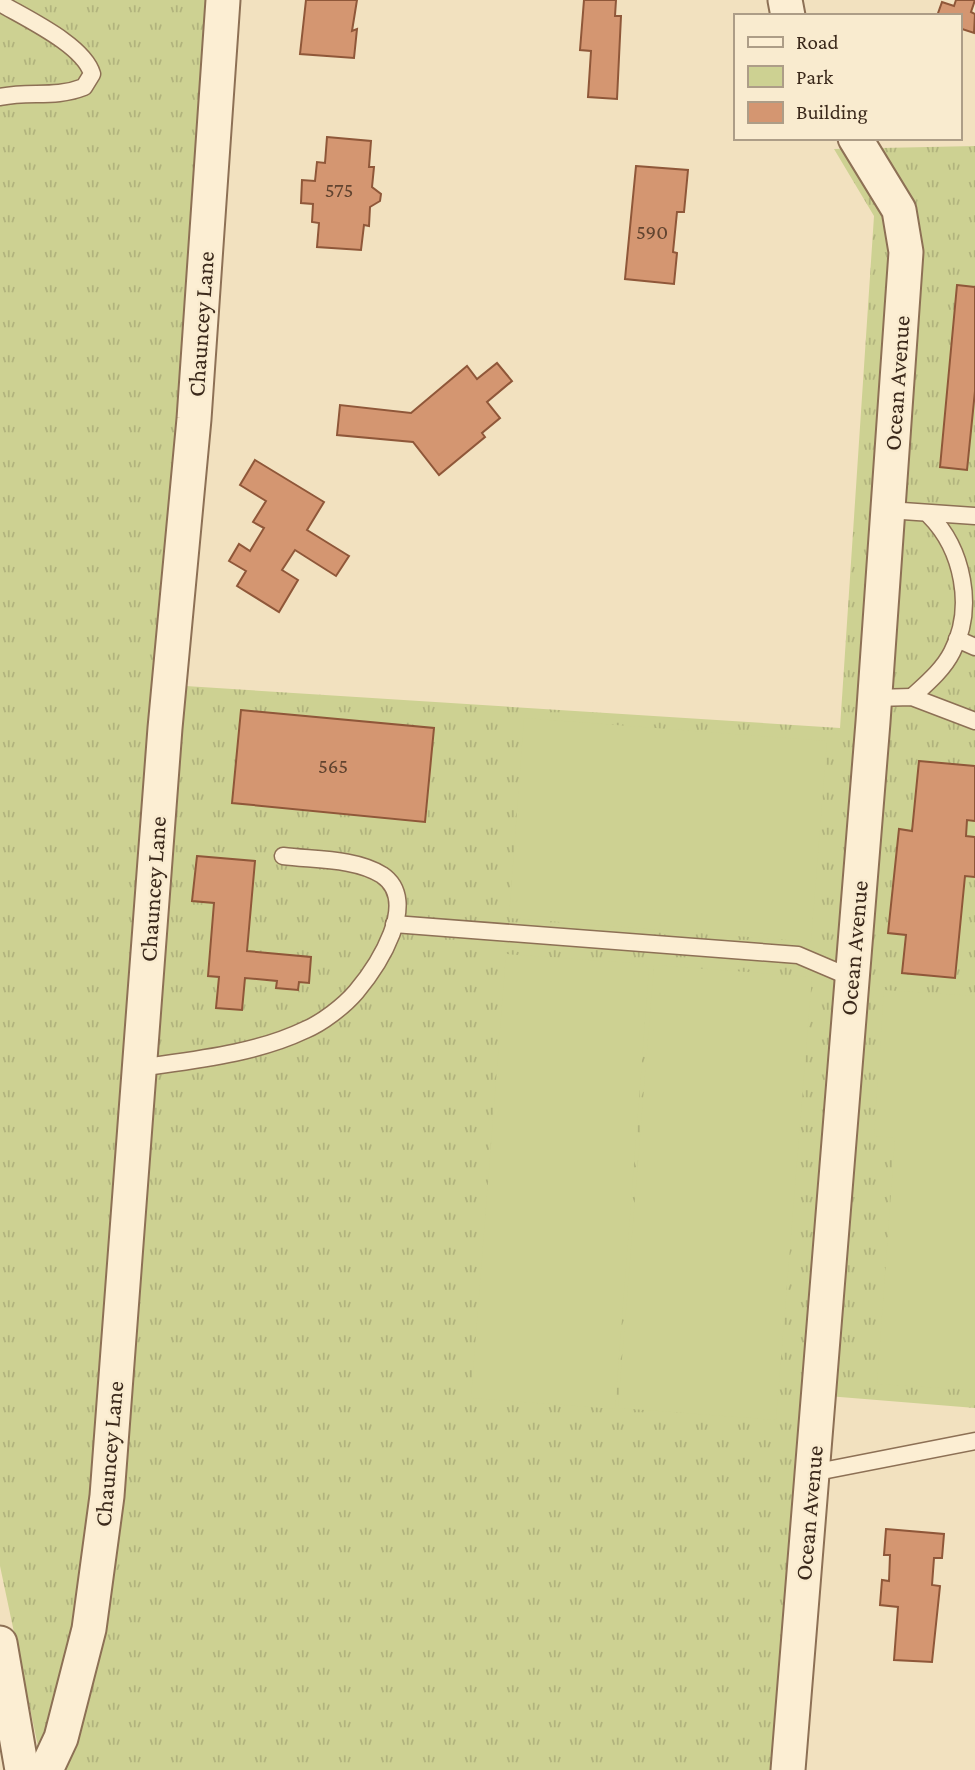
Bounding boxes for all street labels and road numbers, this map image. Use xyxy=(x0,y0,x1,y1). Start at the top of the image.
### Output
street label: Chauncey Lane xyxy=(182,250,219,398)
street label: Ocean Avenue xyxy=(878,314,915,452)
street label: Chauncey Lane xyxy=(134,815,171,963)
street label: Ocean Avenue xyxy=(834,879,873,1017)
street label: Chauncey Lane xyxy=(89,1380,128,1528)
street label: Ocean Avenue xyxy=(789,1444,828,1582)

